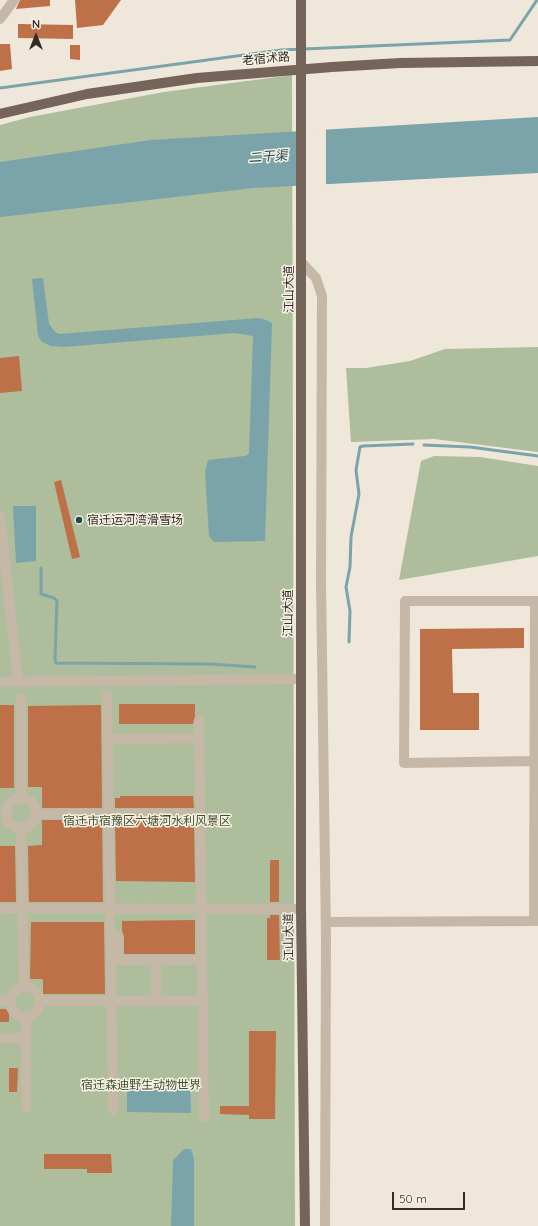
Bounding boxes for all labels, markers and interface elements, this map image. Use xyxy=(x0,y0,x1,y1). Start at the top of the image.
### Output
north arrow xyxy=(16,16,56,56)
text: N xyxy=(32,17,40,31)
street label: 老宿沭路 xyxy=(241,50,291,68)
water label: 二干渠 xyxy=(248,148,288,166)
street label: 江山大道 xyxy=(282,265,296,313)
place label: 宿迁运河湾滑雪场 xyxy=(87,513,183,527)
marker: 宿迁运河湾滑雪场 xyxy=(74,515,84,525)
street label: 江山大道 xyxy=(281,589,295,637)
park label: 宿迁市宿豫区六塘河水利风景区 xyxy=(63,814,231,828)
street label: 江山大道 xyxy=(281,913,297,961)
park label: 宿迁森迪野生动物世界 xyxy=(81,1078,201,1092)
scale bar xyxy=(394,1184,467,1210)
text: 50 m xyxy=(399,1191,427,1206)

